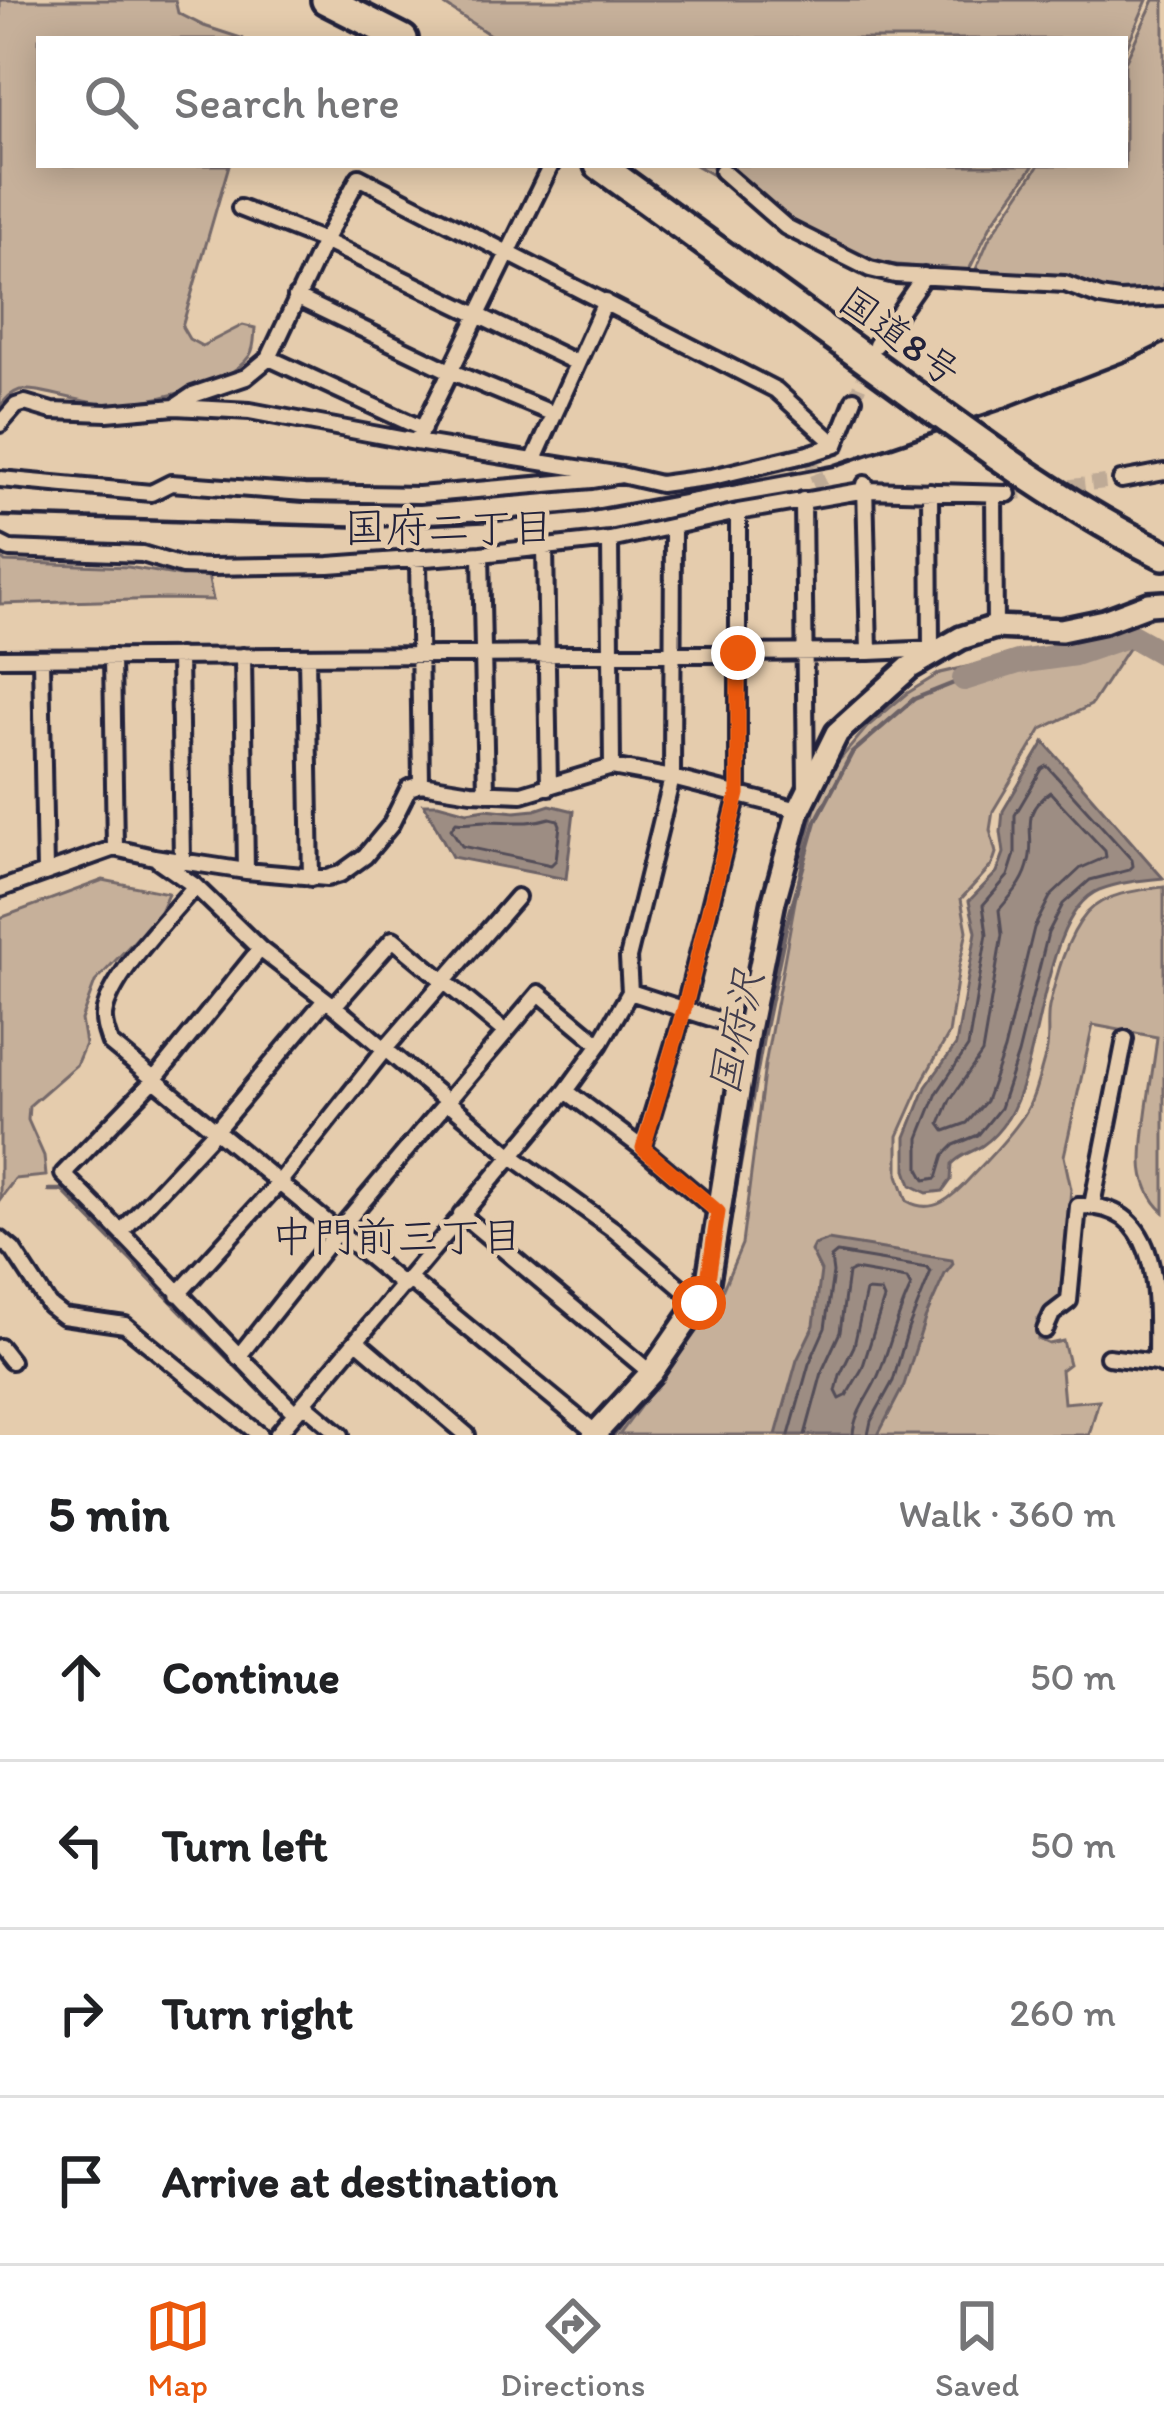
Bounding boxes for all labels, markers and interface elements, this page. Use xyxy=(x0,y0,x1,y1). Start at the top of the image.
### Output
search box xyxy=(36,36,1128,168)
icon: search xyxy=(78,69,144,135)
text: Search here xyxy=(174,75,400,129)
street label: 国道8号 xyxy=(830,276,970,396)
district label: 国府二丁目 xyxy=(344,502,554,553)
route end xyxy=(711,626,765,680)
water label: 国府沢 xyxy=(698,964,774,1099)
district label: 中門前三丁目 xyxy=(271,1211,523,1262)
route start xyxy=(672,1276,726,1330)
text: 5 min xyxy=(48,1483,169,1544)
text: Walk · 360 m xyxy=(898,1490,1116,1537)
icon: ahead xyxy=(48,1644,114,1710)
text: Continue xyxy=(162,1650,340,1704)
text: 50 m xyxy=(1030,1653,1116,1700)
icon: left xyxy=(48,1812,114,1878)
text: Turn left xyxy=(162,1818,328,1872)
text: 50 m xyxy=(1030,1821,1116,1868)
icon: right xyxy=(48,1980,114,2046)
text: Turn right xyxy=(162,1986,353,2040)
text: 260 m xyxy=(1009,1989,1116,2036)
icon: arrive xyxy=(48,2148,114,2214)
text: Arrive at destination xyxy=(162,2154,558,2208)
tab: Map xyxy=(145,2293,211,2404)
tab: Directions xyxy=(500,2293,645,2404)
tab: Saved xyxy=(935,2293,1019,2404)

